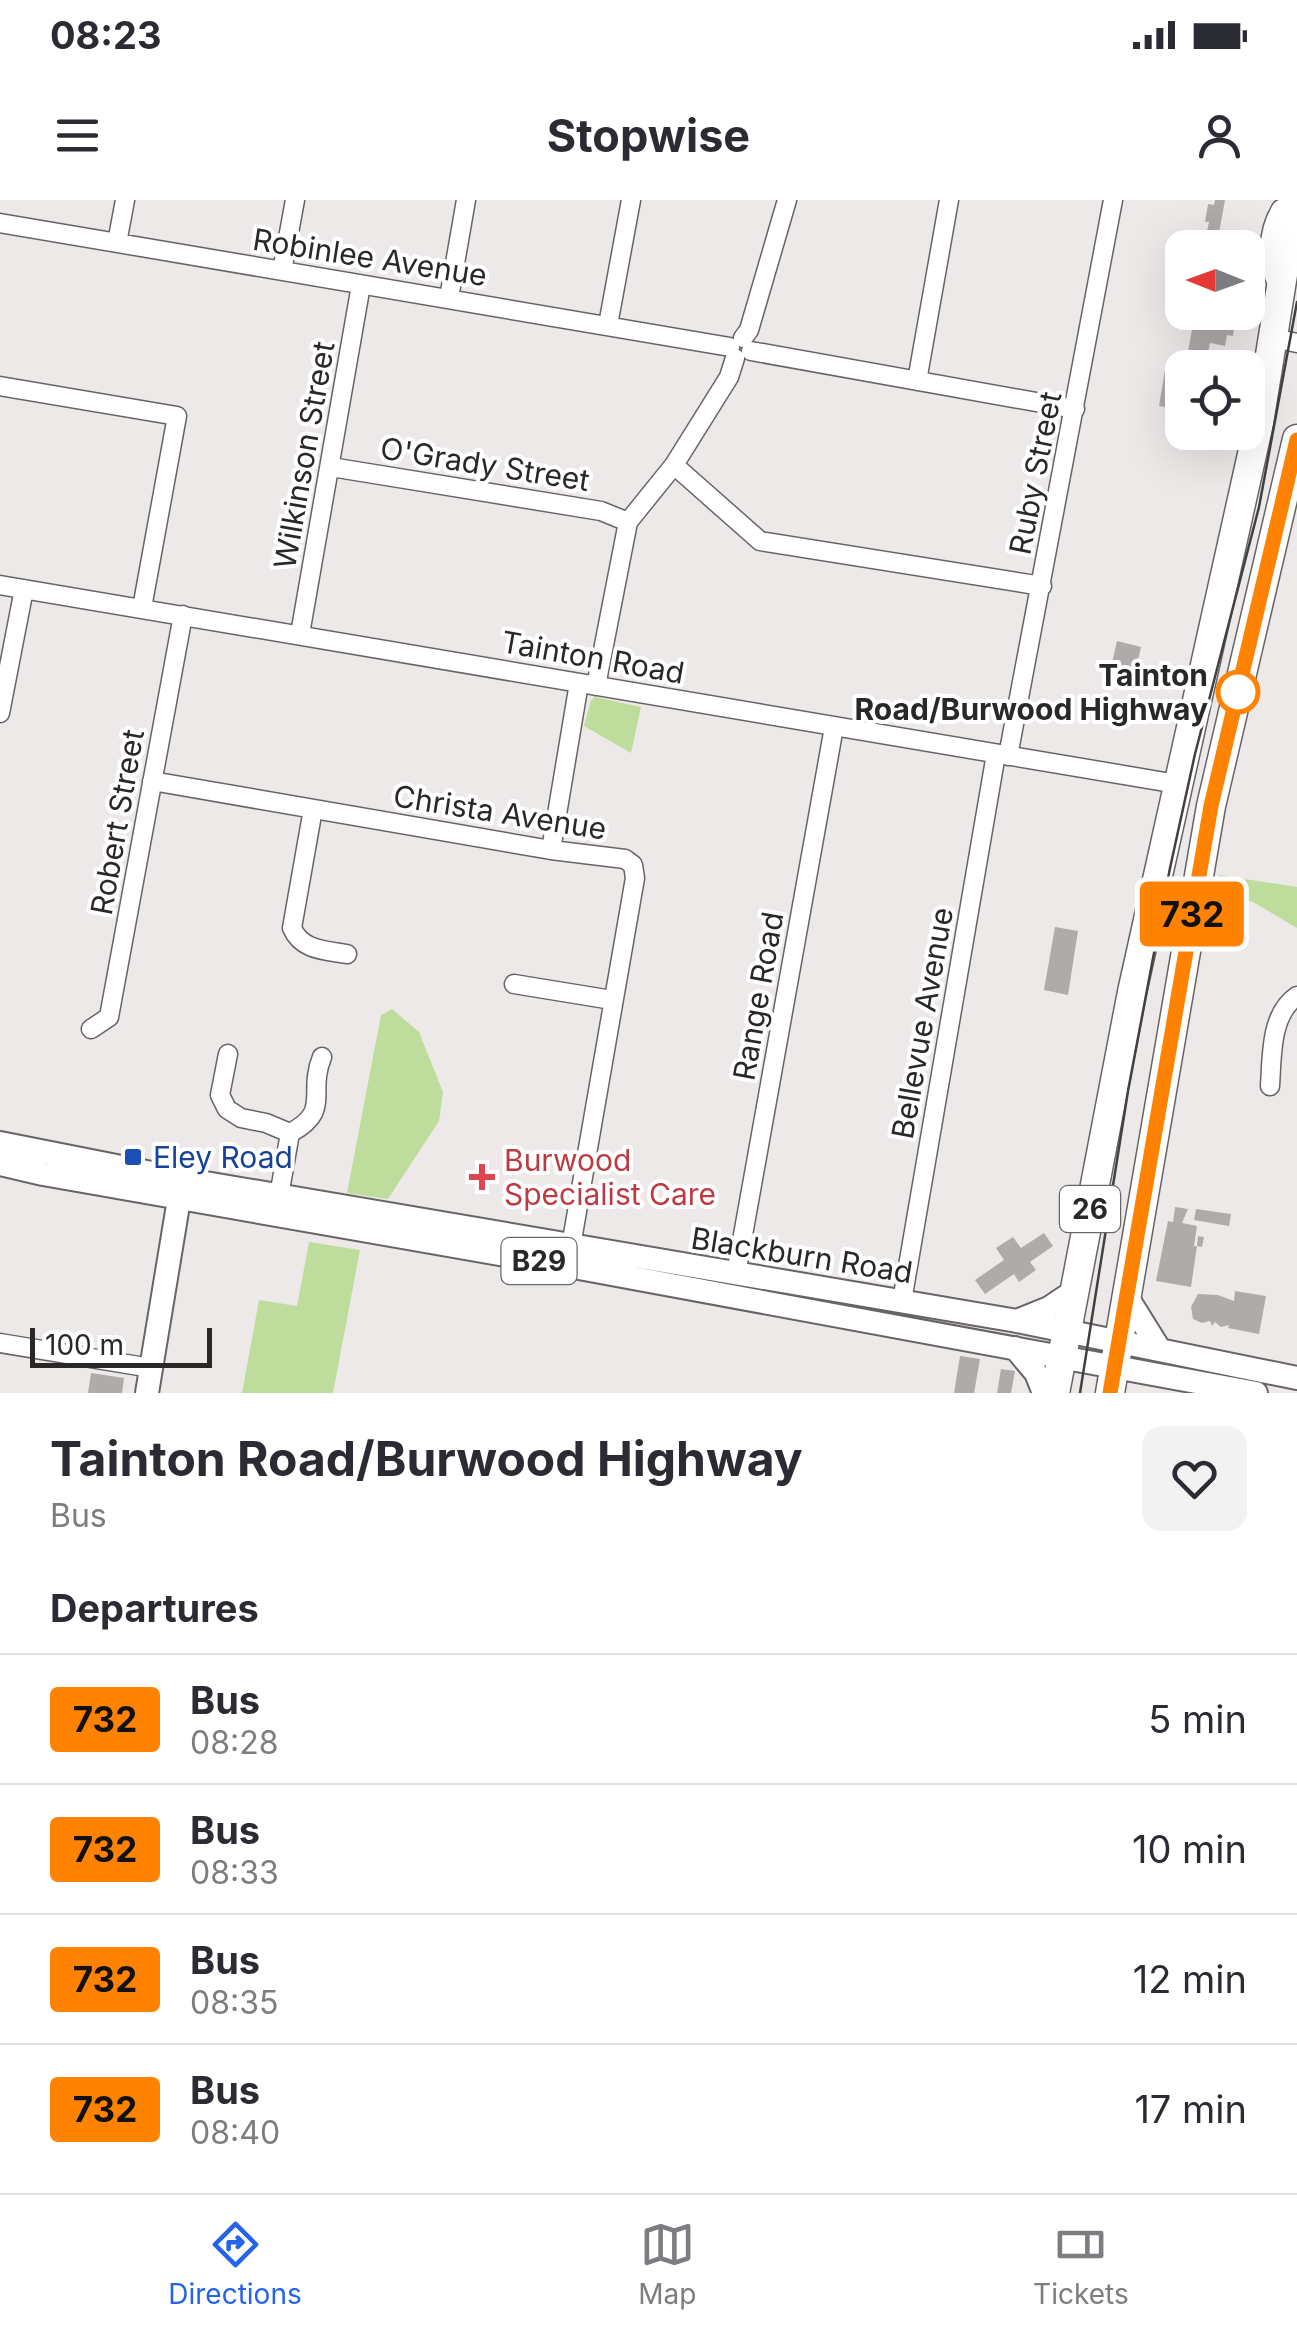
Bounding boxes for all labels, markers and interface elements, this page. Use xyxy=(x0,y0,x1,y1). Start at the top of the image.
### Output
text: 08:23 xyxy=(50,12,162,58)
icon: menu xyxy=(50,108,105,163)
text: Stopwise xyxy=(547,108,750,163)
icon: person xyxy=(1192,108,1247,163)
street label: Robinlee Avenue xyxy=(250,221,490,293)
north arrow xyxy=(1165,230,1265,330)
map controls xyxy=(1165,230,1265,450)
street label: Wilkinson Street xyxy=(266,338,342,571)
button: locate xyxy=(1165,350,1265,450)
street label: Ruby Street xyxy=(1002,389,1068,557)
street label: O'Grady Street xyxy=(378,430,592,498)
street label: Tainton Road xyxy=(499,623,687,691)
place label: Tainton Road/Burwood Highway xyxy=(855,657,1208,727)
marker: Tainton Road/Burwood Highway xyxy=(1217,671,1259,713)
street label: Robert Street xyxy=(83,726,151,917)
street label: Christa Avenue xyxy=(391,777,609,847)
line badge: 732 xyxy=(1134,882,1250,946)
text: 732 xyxy=(1160,893,1224,935)
street label: Bellevue Avenue xyxy=(884,904,960,1142)
street label: Range Road xyxy=(725,909,791,1083)
place label: Eley Road xyxy=(153,1139,293,1175)
place label: Burwood Specialist Care xyxy=(504,1142,716,1212)
marker: Eley Road xyxy=(122,1146,144,1168)
marker: Burwood Specialist Care xyxy=(469,1164,495,1190)
road number: 26 xyxy=(1060,1186,1120,1232)
street label: Blackburn Road xyxy=(689,1220,915,1290)
road number: B29 xyxy=(502,1238,576,1284)
scale bar xyxy=(30,1323,212,1368)
text: 100 m xyxy=(45,1328,124,1362)
button: heart xyxy=(1142,1426,1247,1531)
text: Tainton Road/Burwood Highway xyxy=(50,1429,803,1488)
text: Bus xyxy=(50,1496,107,1535)
text: Departures xyxy=(50,1585,259,1631)
text: Bus xyxy=(190,1677,260,1723)
text: 5 min xyxy=(1148,1696,1247,1742)
text: 732 xyxy=(73,1698,137,1740)
text: 08:28 xyxy=(190,1723,279,1762)
text: Bus xyxy=(190,1807,260,1853)
text: 10 min xyxy=(1132,1826,1247,1872)
text: 732 xyxy=(73,1828,137,1870)
text: 08:33 xyxy=(190,1853,279,1892)
text: Bus xyxy=(190,1937,260,1983)
text: 12 min xyxy=(1133,1956,1247,2002)
text: 732 xyxy=(73,1958,137,2000)
text: 08:35 xyxy=(190,1983,278,2022)
text: Bus xyxy=(190,2067,260,2113)
text: 17 min xyxy=(1134,2086,1247,2132)
text: 732 xyxy=(73,2088,137,2130)
text: 08:40 xyxy=(190,2113,280,2152)
tab: Directions xyxy=(168,2217,302,2311)
tab: Map xyxy=(638,2217,697,2311)
tab: Tickets xyxy=(1033,2217,1129,2311)

